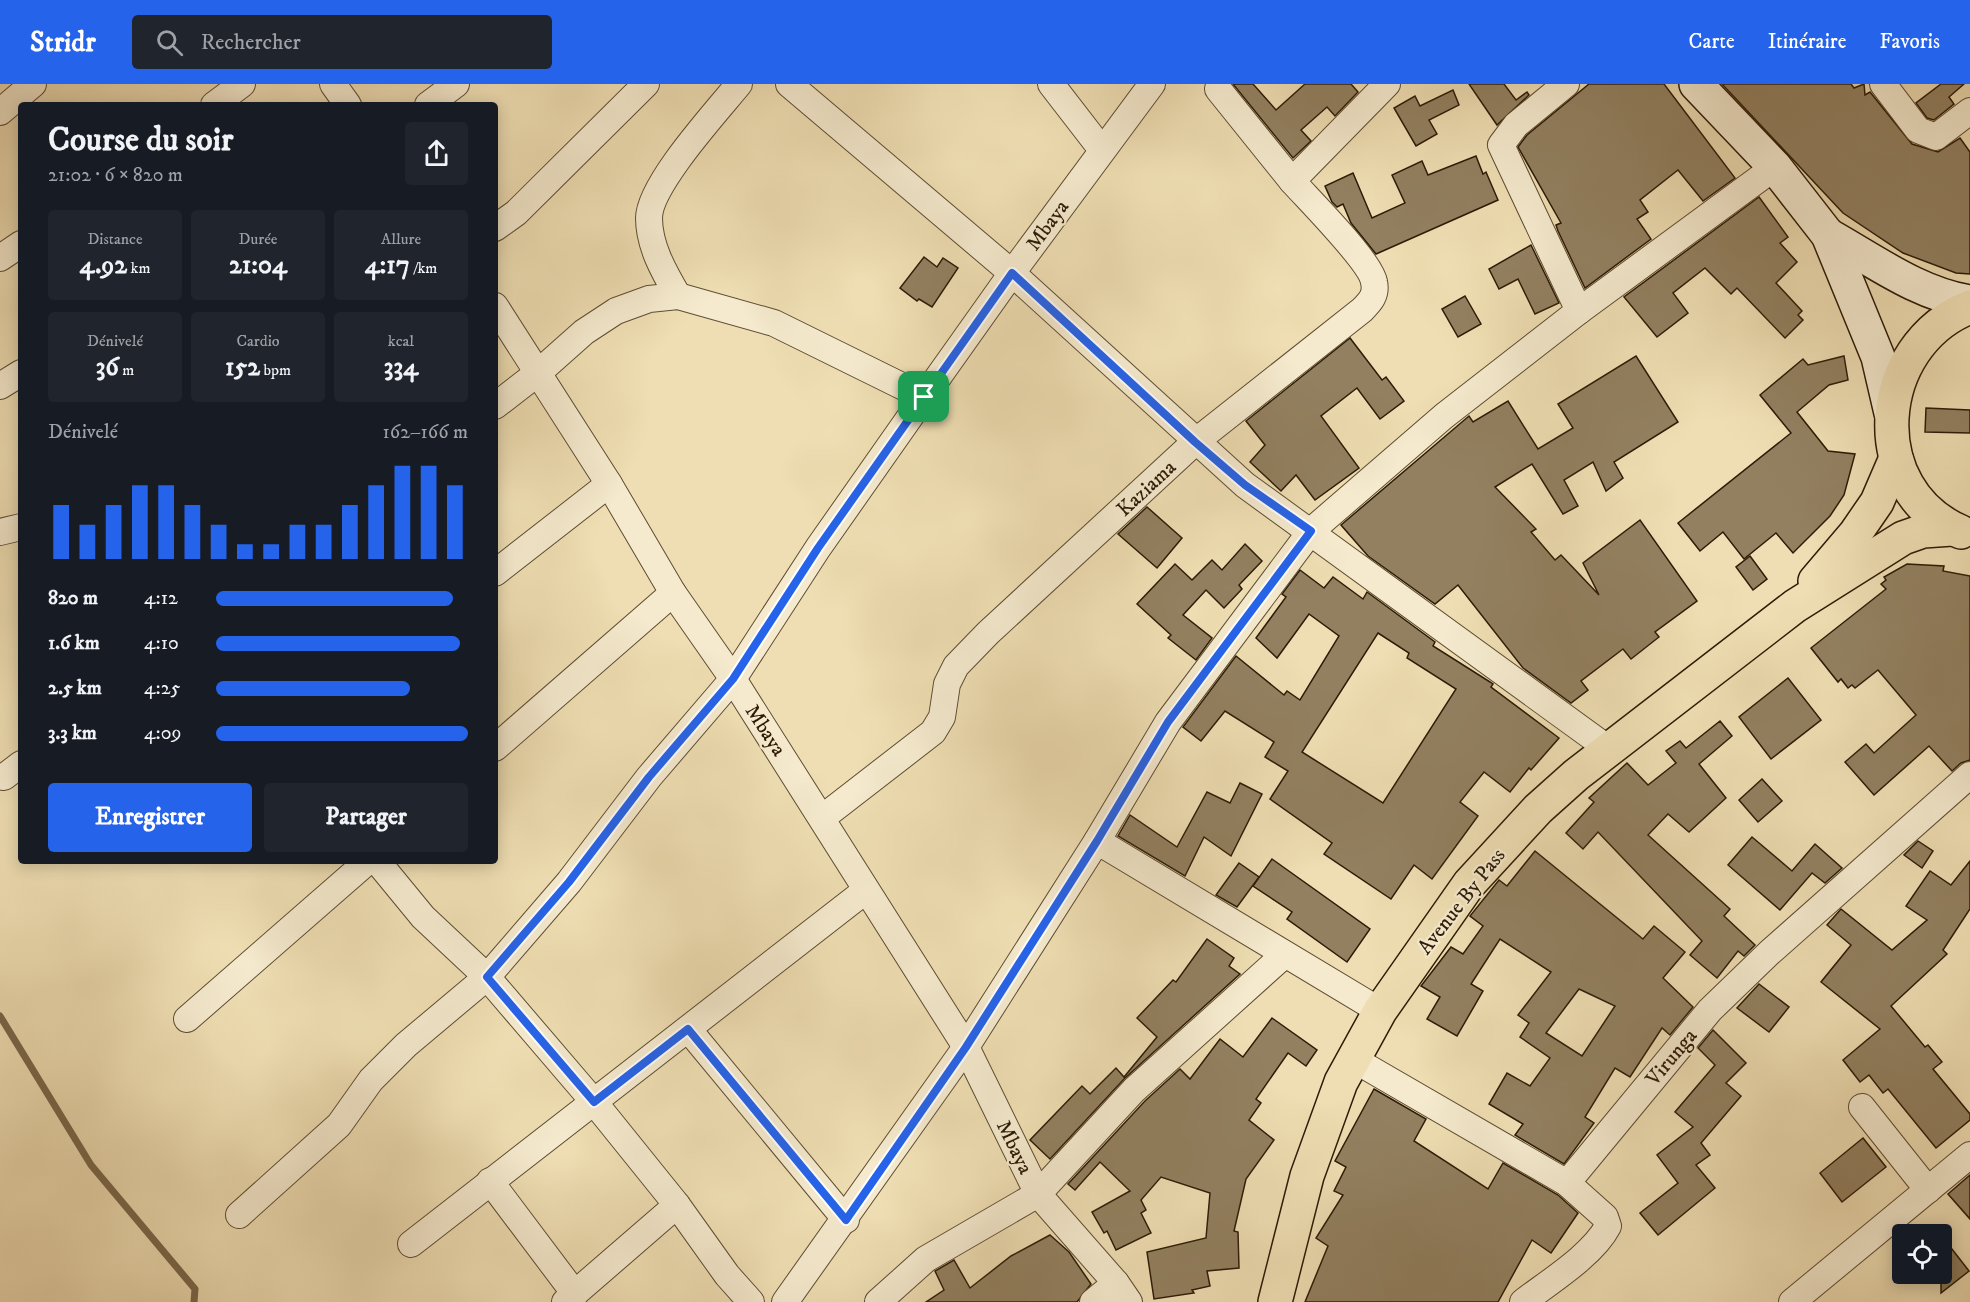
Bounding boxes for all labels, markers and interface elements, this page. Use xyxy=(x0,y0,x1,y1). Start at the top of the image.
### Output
search box xyxy=(132,15,552,69)
text: Stridr xyxy=(30,25,96,60)
icon: search xyxy=(153,26,186,59)
text: Rechercher xyxy=(201,29,301,56)
text: Carte xyxy=(1689,29,1735,55)
text: Itinéraire xyxy=(1768,29,1846,55)
text: Favoris xyxy=(1879,29,1940,55)
text: Course du soir xyxy=(48,120,233,161)
button: share xyxy=(405,122,468,185)
text: 21:02 · 6 × 820 m xyxy=(48,163,183,188)
street label: Mbaya xyxy=(1021,195,1075,256)
text: Distance xyxy=(87,229,143,249)
text: Durée xyxy=(239,229,277,249)
text: Allure xyxy=(381,229,421,249)
text: 4.92 xyxy=(80,249,127,282)
text: 21:04 xyxy=(229,249,287,282)
text: 4:17 xyxy=(365,249,410,282)
text: km xyxy=(127,258,150,278)
text: /km xyxy=(410,258,437,278)
text: Dénivelé xyxy=(87,331,143,351)
text: Cardio xyxy=(236,331,280,351)
text: kcal xyxy=(388,331,414,351)
text: 36 xyxy=(96,351,119,384)
text: 152 xyxy=(225,351,260,384)
text: 334 xyxy=(384,351,418,384)
text: m xyxy=(119,360,134,380)
text: bpm xyxy=(260,360,291,380)
pin xyxy=(898,371,949,422)
icon: arrive xyxy=(907,380,940,413)
text: Dénivelé xyxy=(48,420,118,445)
text: 162–166 m xyxy=(383,420,468,445)
street label: Kaziama xyxy=(1112,455,1182,523)
text: 820 m xyxy=(48,586,98,611)
text: 4:12 xyxy=(144,586,178,611)
text: 1.6 km xyxy=(48,631,100,656)
text: 4:10 xyxy=(144,631,179,656)
text: 2.5 km xyxy=(48,676,102,701)
text: 4:25 xyxy=(144,676,180,701)
street label: Mbaya xyxy=(739,700,792,761)
text: 3.3 km xyxy=(48,721,97,746)
text: 4:09 xyxy=(144,721,181,746)
button: Enregistrer xyxy=(48,783,252,852)
button: Partager xyxy=(264,783,468,852)
street label: Avenue By Pass xyxy=(1412,843,1511,960)
street label: Virunga xyxy=(1640,1024,1703,1092)
street label: Mbaya xyxy=(990,1116,1038,1179)
map controls xyxy=(1892,1224,1952,1284)
button: locate xyxy=(1892,1224,1952,1284)

